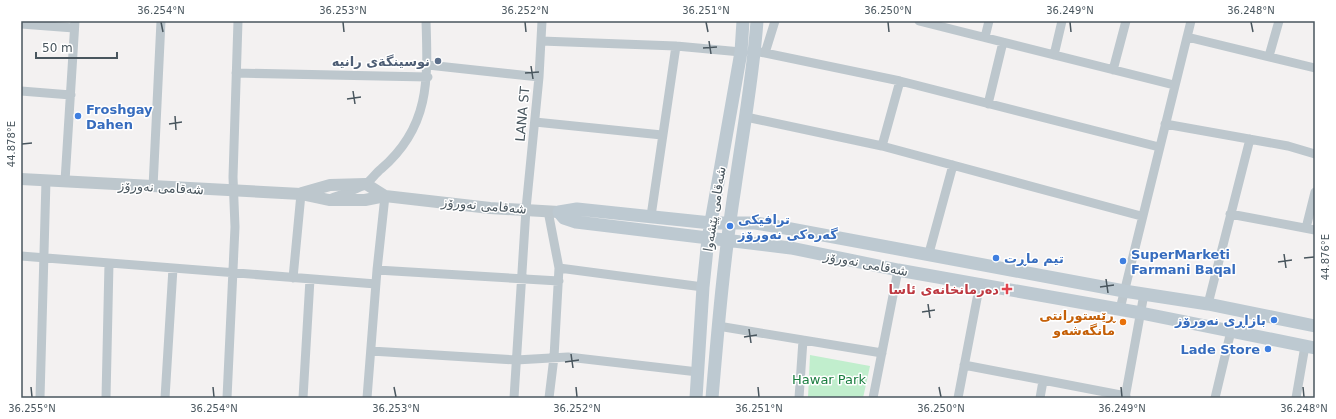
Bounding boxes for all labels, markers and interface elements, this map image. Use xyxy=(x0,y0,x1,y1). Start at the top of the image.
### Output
text: 36.254°N xyxy=(137,5,185,16)
text: 36.253°N xyxy=(319,5,367,16)
text: 36.252°N xyxy=(501,5,549,16)
text: 36.251°N xyxy=(682,5,730,16)
text: 36.250°N xyxy=(864,5,912,16)
text: 36.249°N xyxy=(1046,5,1094,16)
text: 36.248°N xyxy=(1227,5,1275,16)
scale bar xyxy=(36,34,117,60)
text: 50 m xyxy=(42,41,73,55)
place label: نوسينگةى رانيه xyxy=(332,54,430,69)
marker: نوسينگةى رانيه xyxy=(433,56,443,66)
street label: LANA ST xyxy=(513,86,532,142)
place label: Froshgay Dahen xyxy=(86,102,153,132)
marker: Froshgay Dahen xyxy=(73,111,83,121)
text: 44.878°E xyxy=(6,121,17,167)
street label: شەقامی پێشەوا xyxy=(700,165,730,253)
street label: شەقامی نەورۆز xyxy=(117,178,204,198)
street label: شەقامی نەورۆز xyxy=(440,194,527,218)
place label: ترافیکی گەرەکی نەورۆز xyxy=(737,212,838,242)
marker: ترافیکی گەرەکی نەورۆز xyxy=(725,221,735,231)
text: 44.876°E xyxy=(1320,234,1331,280)
place label: SuperMarketi Farmani Baqal xyxy=(1131,247,1236,277)
street label: شەقامی نەورۆز xyxy=(821,248,909,280)
place label: تیم ماڕت xyxy=(1004,251,1064,266)
marker: تیم ماڕت xyxy=(991,253,1001,263)
marker: SuperMarketi Farmani Baqal xyxy=(1118,256,1128,266)
place label: دەرمانخانەی ئاسا xyxy=(888,282,999,297)
marker: دەرمانخانەی ئاسا xyxy=(1002,284,1012,294)
place label: ڕێستورانتی مانگەشەو xyxy=(1039,308,1116,338)
place label: بازاڕی نەورۆز xyxy=(1174,313,1266,328)
marker: بازاڕی نەورۆز xyxy=(1269,315,1279,325)
marker: ڕێستورانتی مانگەشەو xyxy=(1118,317,1128,327)
place label: Lade Store xyxy=(1181,342,1260,357)
marker: Lade Store xyxy=(1263,344,1273,354)
park label: Hawar Park xyxy=(792,372,866,387)
text: 36.255°N xyxy=(8,403,56,414)
text: 36.254°N xyxy=(190,403,238,414)
text: 36.253°N xyxy=(372,403,420,414)
text: 36.252°N xyxy=(553,403,601,414)
text: 36.251°N xyxy=(735,403,783,414)
text: 36.250°N xyxy=(917,403,965,414)
text: 36.249°N xyxy=(1098,403,1146,414)
text: 36.248°N xyxy=(1280,403,1328,414)

